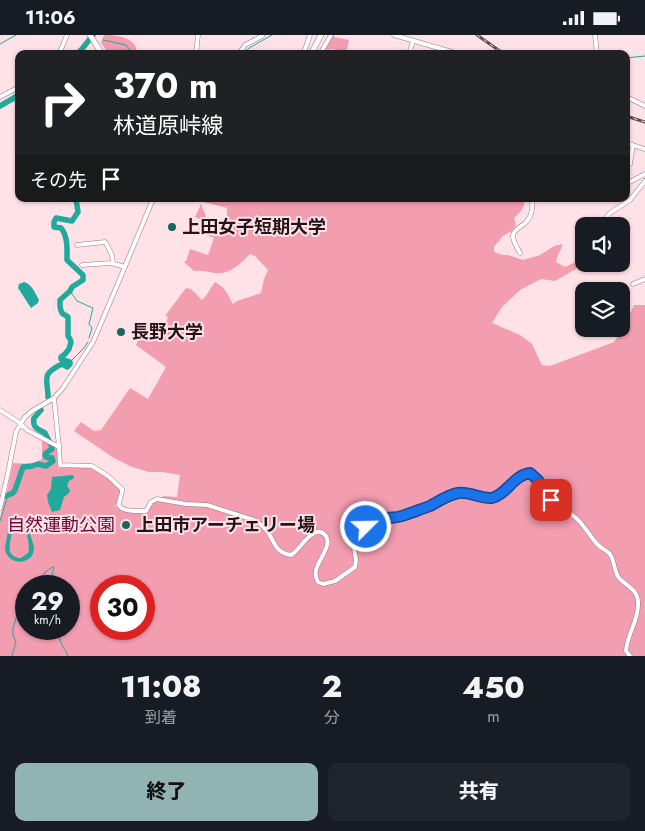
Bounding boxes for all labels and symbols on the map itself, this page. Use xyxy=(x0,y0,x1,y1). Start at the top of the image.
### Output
place label: 上田女子短期大学 xyxy=(182,214,326,240)
marker: 上田女子短期大学 xyxy=(166,221,178,233)
place label: 長野大学 xyxy=(131,319,203,345)
marker: 長野大学 xyxy=(115,326,127,338)
pin xyxy=(530,479,572,521)
position arrow xyxy=(339,500,391,552)
park label: 自然運動公園 xyxy=(7,512,115,538)
place label: 上田市アーチェリー場 xyxy=(136,512,315,538)
marker: 上田市アーチェリー場 xyxy=(120,519,132,531)
speed limit sign: 30 xyxy=(90,575,155,640)

